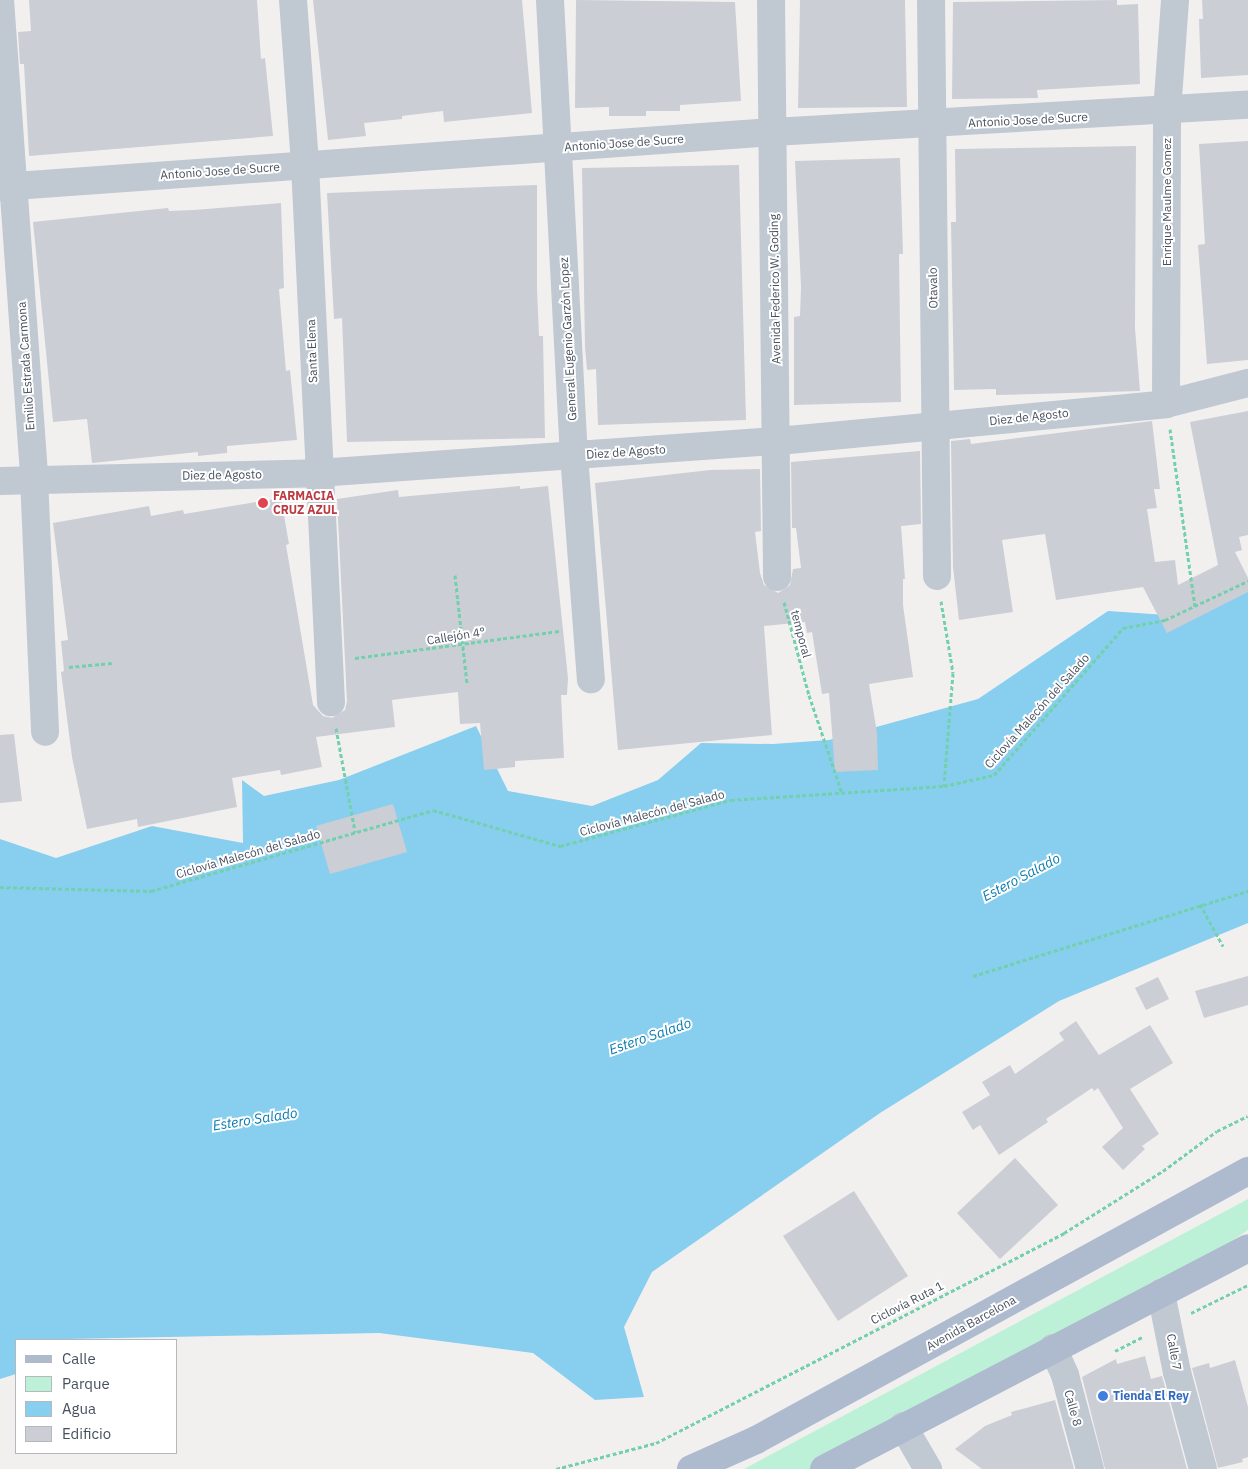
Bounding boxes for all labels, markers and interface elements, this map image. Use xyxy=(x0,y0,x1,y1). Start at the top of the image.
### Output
street label: Antonio Jose de Sucre xyxy=(968,110,1088,130)
street label: Antonio Jose de Sucre xyxy=(564,132,684,154)
street label: Enrique Maulme Gomez xyxy=(1160,138,1174,266)
street label: Antonio Jose de Sucre xyxy=(160,160,280,182)
street label: Avenida Federico W. Goding xyxy=(766,214,784,364)
street label: General Eugenio Garzón Lopez xyxy=(557,257,579,421)
street label: Otavalo xyxy=(925,267,941,309)
street label: Emilio Estrada Carmona xyxy=(14,301,38,431)
street label: Santa Elena xyxy=(304,319,320,383)
street label: Diez de Agosto xyxy=(989,406,1069,428)
street label: Diez de Agosto xyxy=(586,442,666,462)
street label: Diez de Agosto xyxy=(182,467,262,483)
place label: FARMACIA CRUZ AZUL xyxy=(273,489,337,517)
marker: FARMACIA CRUZ AZUL xyxy=(257,497,269,509)
street label: temporal xyxy=(788,609,814,659)
street label: Callejón 4° xyxy=(426,624,486,648)
street label: Ciclovía Malecón del Salado xyxy=(982,651,1092,771)
street label: Ciclovía Malecón del Salado xyxy=(578,787,726,839)
street label: Ciclovía Malecón del Salado xyxy=(174,827,322,881)
water label: Estero Salado xyxy=(979,849,1063,905)
water label: Estero Salado xyxy=(607,1014,693,1058)
water label: Estero Salado xyxy=(211,1104,299,1134)
street label: Ciclovía Ruta 1 xyxy=(868,1279,946,1327)
street label: Avenida Barcelona xyxy=(924,1292,1018,1354)
street label: Calle 7 xyxy=(1164,1333,1184,1371)
legend xyxy=(15,1339,178,1454)
text: Calle xyxy=(62,1349,96,1368)
text: Parque xyxy=(62,1374,110,1393)
street label: Calle 8 xyxy=(1061,1388,1085,1428)
place label: Tienda El Rey xyxy=(1113,1389,1189,1403)
marker: Tienda El Rey xyxy=(1097,1390,1109,1402)
text: Agua xyxy=(62,1399,96,1418)
text: Edificio xyxy=(62,1424,111,1443)

